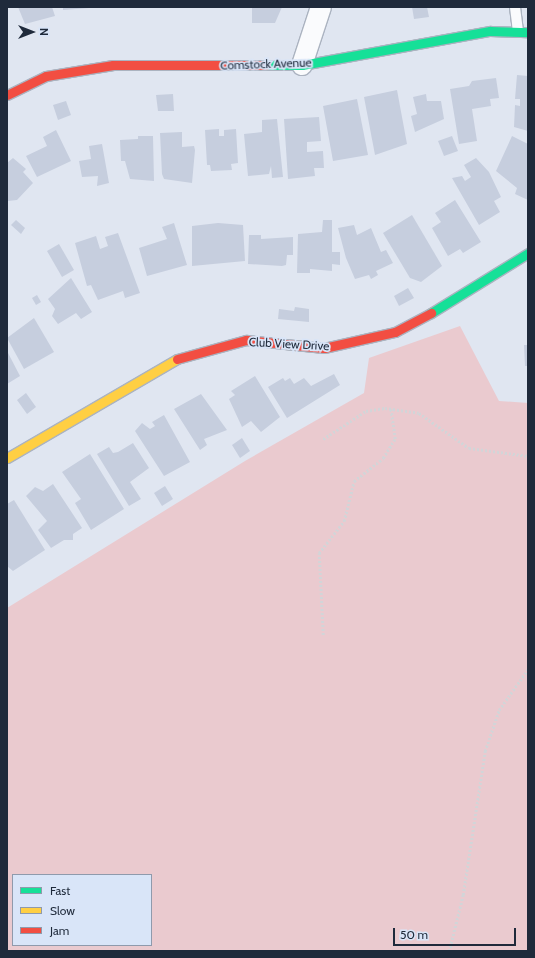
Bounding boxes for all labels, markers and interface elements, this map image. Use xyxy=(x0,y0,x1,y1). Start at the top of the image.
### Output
north arrow xyxy=(12,12,52,52)
text: N xyxy=(37,28,51,36)
street label: Comstock Avenue xyxy=(220,55,312,73)
street label: Club View Drive xyxy=(248,335,330,353)
legend xyxy=(12,874,152,946)
text: Fast xyxy=(50,883,70,898)
text: Slow xyxy=(50,903,75,918)
scale bar xyxy=(395,920,518,946)
text: Jam xyxy=(50,923,69,938)
text: 50 m xyxy=(400,927,428,942)

